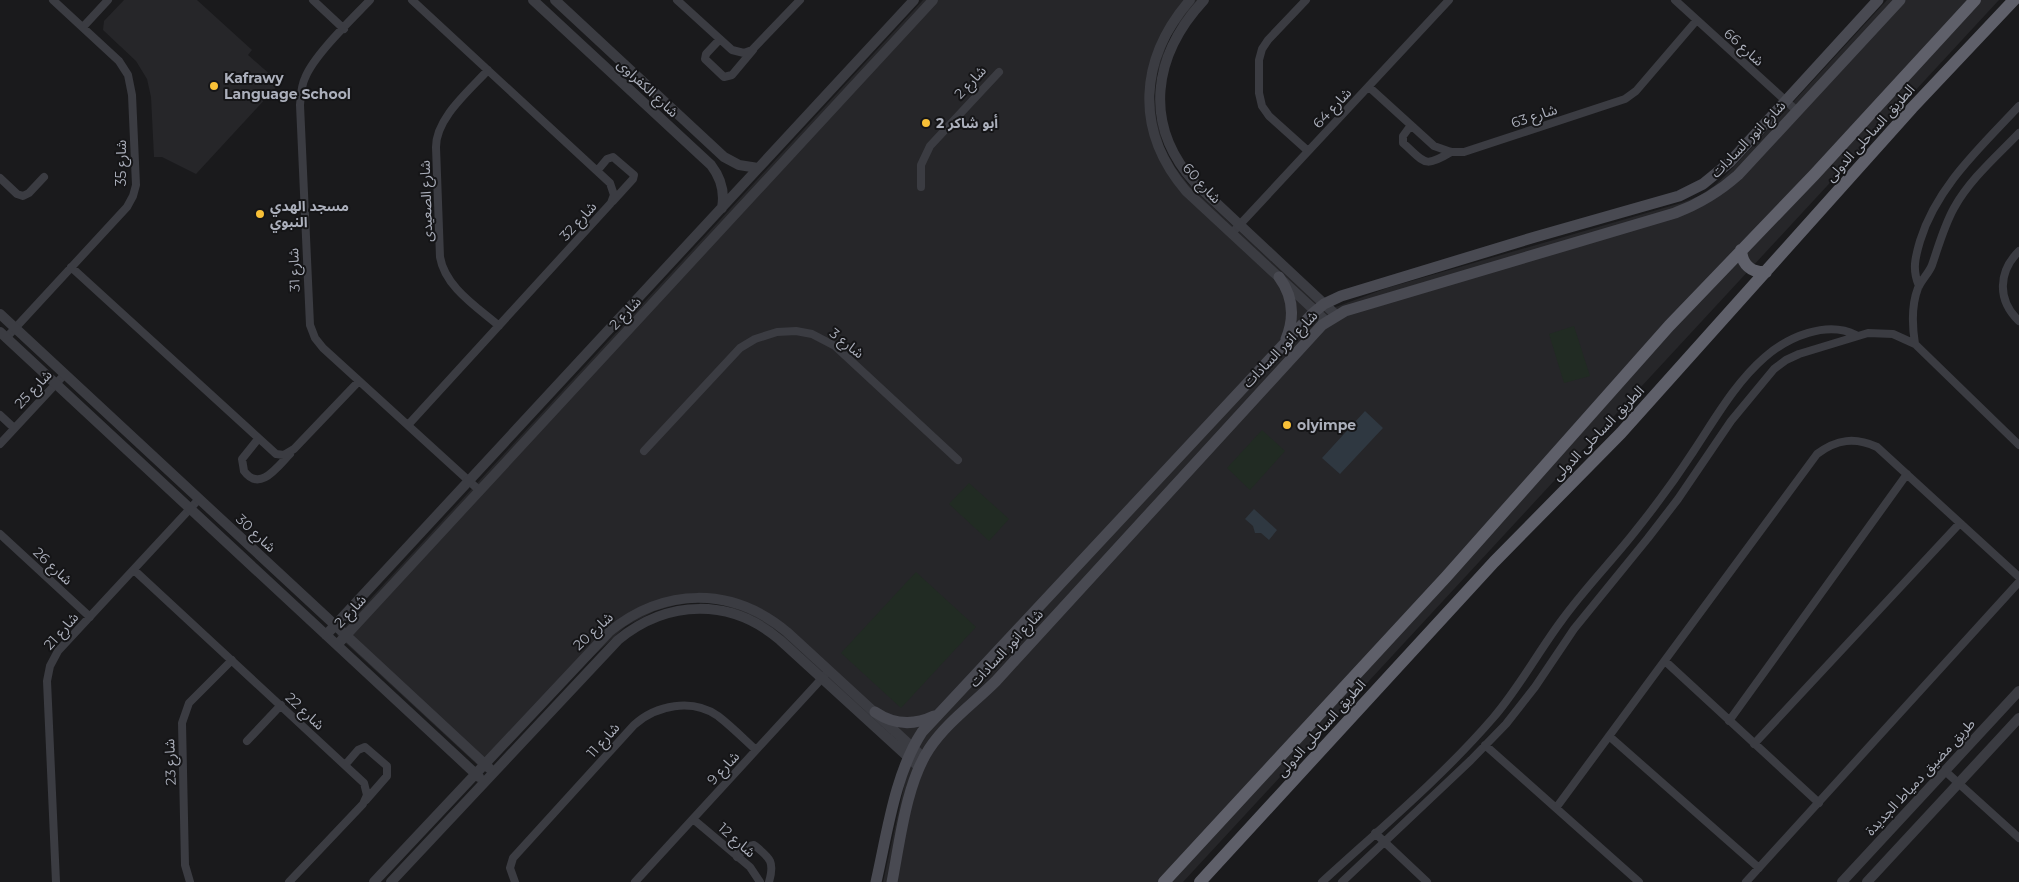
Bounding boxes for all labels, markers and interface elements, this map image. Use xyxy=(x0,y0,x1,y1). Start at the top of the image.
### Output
street label: شارع 66 xyxy=(1719,24,1768,71)
street label: شارع الكفراوى xyxy=(612,55,682,122)
street label: شارع 2 xyxy=(950,62,991,104)
place label: Kafrawy Language School xyxy=(224,69,351,103)
marker: Kafrawy Language School xyxy=(208,80,220,92)
street label: الطريق الساحلى الدولى xyxy=(1821,80,1919,186)
street label: شارع 64 xyxy=(1309,84,1357,133)
street label: شارع انور السادات xyxy=(1707,97,1791,183)
street label: شارع 63 xyxy=(1509,100,1560,134)
place label: أبو شاكر 2 xyxy=(936,114,998,132)
marker: أبو شاكر 2 xyxy=(920,117,932,129)
street label: شارع 35 xyxy=(112,140,132,186)
street label: شارع 60 xyxy=(1177,159,1225,208)
street label: شارع الصعيدى xyxy=(416,160,438,242)
place label: مسجد الهدي النبوي xyxy=(270,197,349,233)
street label: شارع 32 xyxy=(556,198,602,246)
marker: مسجد الهدي النبوي xyxy=(254,208,266,220)
street label: شارع 31 xyxy=(284,248,306,292)
street label: شارع 2 xyxy=(605,293,646,335)
street label: شارع انور السادات xyxy=(1239,307,1323,393)
street label: شارع 3 xyxy=(825,324,868,364)
street label: شارع 25 xyxy=(10,366,57,414)
street label: الطريق الساحلى الدولى xyxy=(1548,382,1649,485)
place label: olyimpe xyxy=(1297,416,1356,434)
marker: olyimpe xyxy=(1281,419,1293,431)
street label: شارع 30 xyxy=(231,510,280,557)
street label: شارع 26 xyxy=(28,543,76,590)
street label: شارع 2 xyxy=(330,591,371,633)
street label: شارع انور السادات xyxy=(965,605,1048,692)
street label: شارع 21 xyxy=(40,608,84,655)
street label: شارع 20 xyxy=(569,608,618,655)
street label: الطريق الساحلى الدولى xyxy=(1272,675,1370,781)
street label: شارع 22 xyxy=(280,688,328,735)
street label: طريق مضيق دمياط الجديدة xyxy=(1861,715,1980,840)
street label: شارع 11 xyxy=(583,719,625,763)
street label: شارع 23 xyxy=(160,738,182,786)
street label: شارع 9 xyxy=(703,747,745,790)
street label: شارع 12 xyxy=(713,819,760,863)

